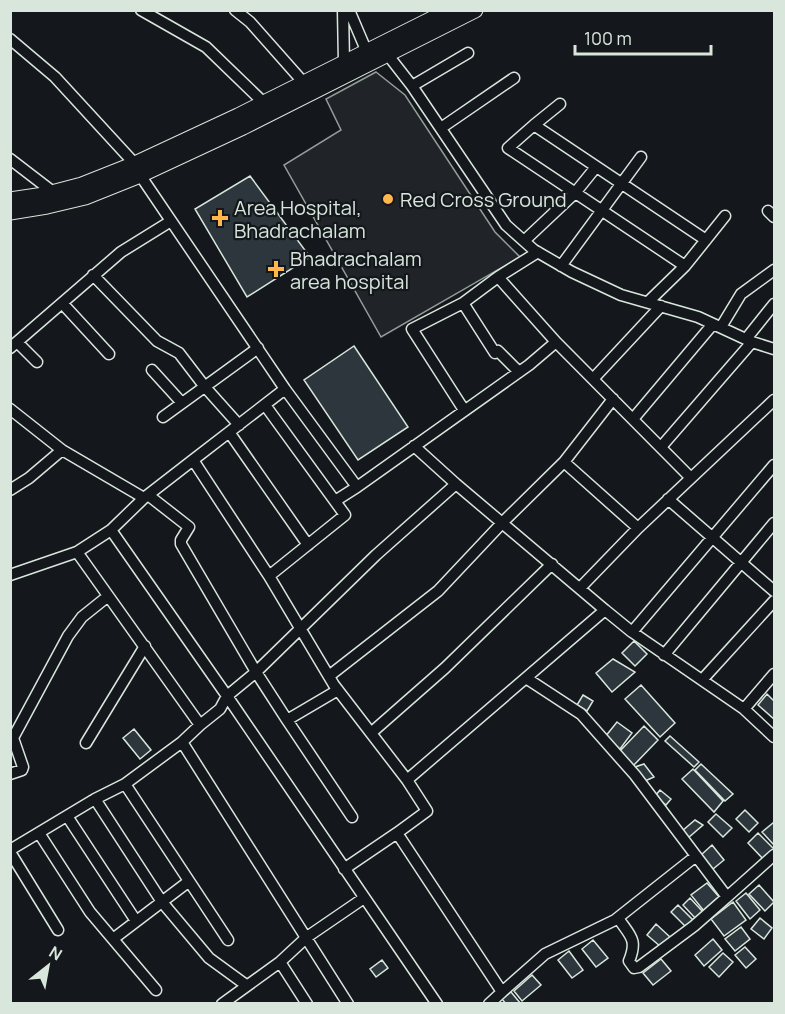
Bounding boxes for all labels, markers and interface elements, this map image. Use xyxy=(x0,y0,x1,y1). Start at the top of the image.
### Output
scale bar xyxy=(575,18,712,56)
text: 100 m xyxy=(584,26,632,50)
place label: Red Cross Ground xyxy=(400,186,567,213)
marker: Red Cross Ground xyxy=(381,192,395,206)
place label: Area Hospital, Bhadrachalam xyxy=(234,194,366,244)
marker: Area Hospital, Bhadrachalam xyxy=(211,209,229,227)
place label: Bhadrachalam area hospital xyxy=(290,245,422,295)
marker: Bhadrachalam area hospital xyxy=(267,260,285,278)
north arrow xyxy=(18,936,78,996)
text: N xyxy=(45,941,66,966)

